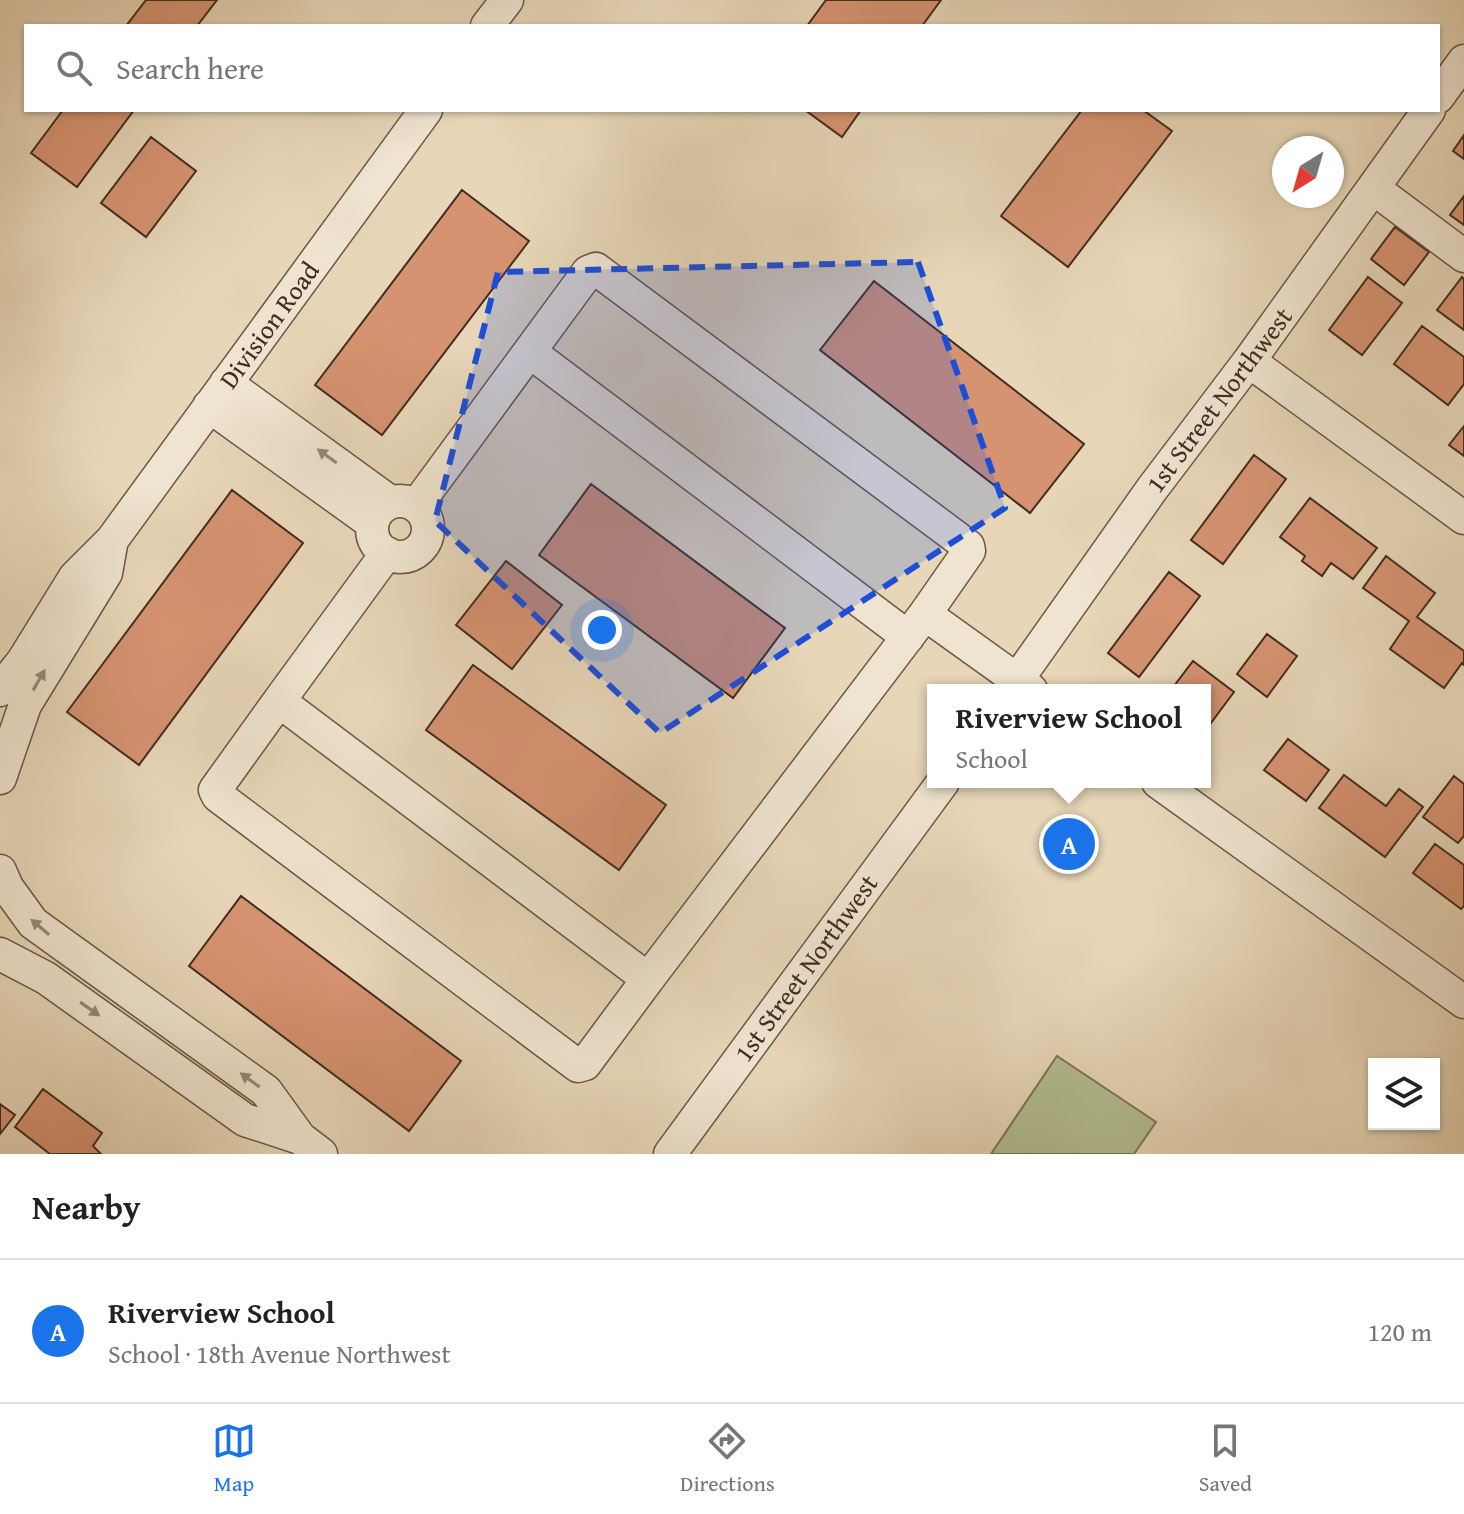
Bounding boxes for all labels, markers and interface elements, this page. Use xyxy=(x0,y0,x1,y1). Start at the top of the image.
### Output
search box xyxy=(24,24,1440,112)
icon: search xyxy=(52,46,96,90)
text: Search here xyxy=(116,46,264,90)
north arrow xyxy=(1272,136,1344,208)
street label: Division Road xyxy=(209,253,328,396)
street label: 1st Street Northwest xyxy=(1136,299,1301,501)
one-way arrow xyxy=(317,449,337,465)
your location xyxy=(582,610,622,650)
one-way arrow xyxy=(32,669,46,691)
popup xyxy=(927,684,1211,788)
text: Riverview School xyxy=(956,695,1182,739)
text: School xyxy=(956,739,1028,778)
pin: A xyxy=(1043,814,1095,874)
street label: 1st Street Northwest xyxy=(724,866,887,1070)
one-way arrow xyxy=(30,919,50,935)
one-way arrow xyxy=(79,1001,100,1017)
map controls xyxy=(1368,1058,1440,1130)
button: layers xyxy=(1368,1058,1440,1130)
one-way arrow xyxy=(239,1073,260,1088)
text: Nearby xyxy=(32,1182,141,1231)
text: Riverview School xyxy=(108,1290,335,1334)
text: A xyxy=(50,1312,66,1351)
text: 120 m xyxy=(1367,1312,1432,1351)
text: School · 18th Avenue Northwest xyxy=(108,1334,451,1373)
tab: Map xyxy=(212,1419,256,1499)
tab: Directions xyxy=(680,1419,775,1499)
tab: Saved xyxy=(1199,1419,1252,1499)

